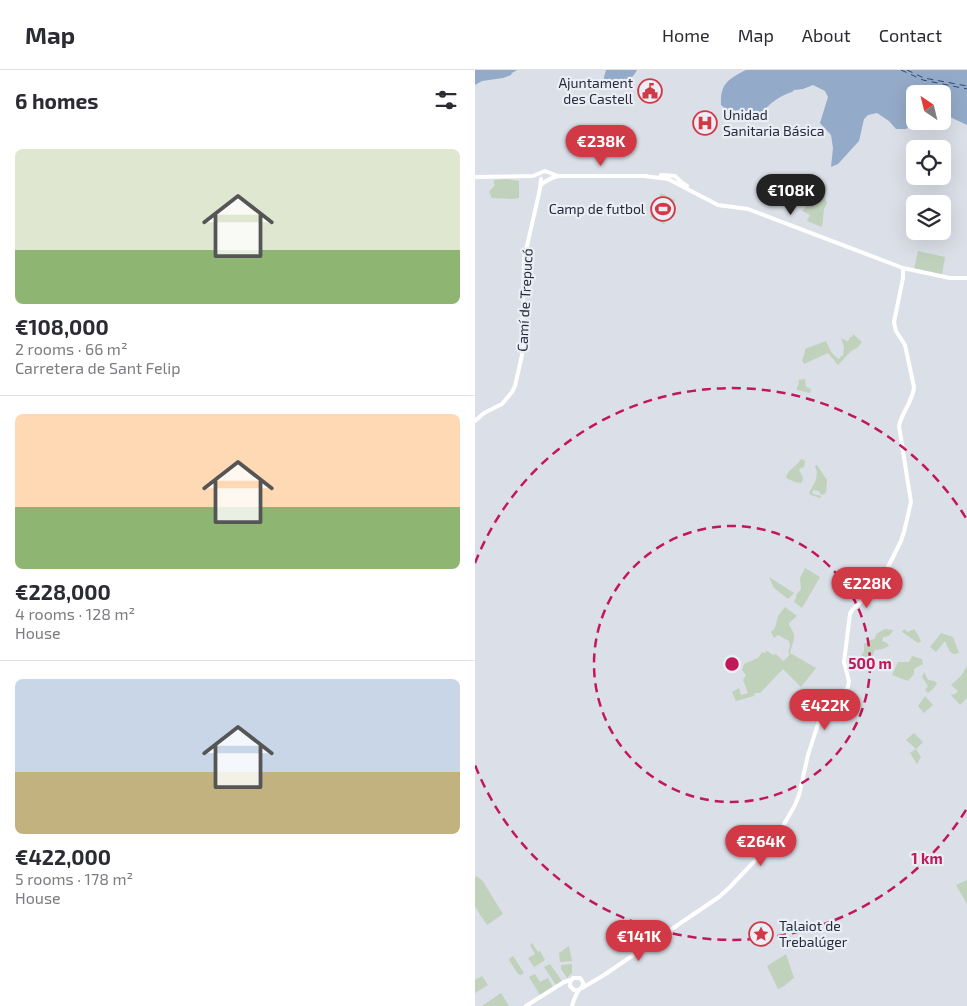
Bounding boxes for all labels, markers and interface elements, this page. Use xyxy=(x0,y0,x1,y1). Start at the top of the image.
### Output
text: Map xyxy=(25,20,75,49)
text: Home xyxy=(662,24,710,46)
text: Map xyxy=(738,24,774,46)
text: About xyxy=(802,24,851,46)
text: Contact xyxy=(879,24,942,46)
place label: Ajuntament des Castell xyxy=(558,74,634,107)
public building icon: Ajuntament des Castell xyxy=(637,78,663,104)
north arrow xyxy=(906,85,951,130)
map controls xyxy=(906,85,951,240)
icon: filters xyxy=(432,86,460,114)
text: 6 homes xyxy=(15,88,98,113)
place label: Unidad Sanitaria Básica xyxy=(723,106,825,139)
hospital icon: Unidad Sanitaria Básica xyxy=(692,110,718,136)
pin: €238K xyxy=(566,124,636,167)
text: €238K xyxy=(577,131,625,150)
button: locate xyxy=(906,140,951,185)
pin: €108K xyxy=(756,174,826,216)
text: €108K xyxy=(767,180,815,199)
icon: home xyxy=(193,181,283,271)
button: layers xyxy=(906,195,951,240)
sports icon: Camp de futbol xyxy=(650,196,676,222)
place label: Camp de futbol xyxy=(549,200,646,217)
street label: Camí de Trepucó xyxy=(513,248,536,352)
text: €108,000 xyxy=(15,314,109,339)
text: 2 rooms · 66 m² xyxy=(15,339,128,358)
text: Carretera de Sant Felip xyxy=(15,358,181,377)
icon: home xyxy=(193,447,283,537)
pin: €228K xyxy=(832,566,902,609)
text: €228K xyxy=(843,573,891,592)
text: €228,000 xyxy=(15,579,111,604)
text: 4 rooms · 128 m² xyxy=(15,604,135,623)
text: House xyxy=(15,623,61,642)
text: 500 m xyxy=(848,654,892,672)
centre of rings xyxy=(723,655,741,673)
pin: €422K xyxy=(790,688,860,731)
text: €422K xyxy=(800,695,850,714)
icon: home xyxy=(193,712,283,802)
pin: €264K xyxy=(726,824,796,867)
text: €264K xyxy=(736,831,786,850)
text: €422,000 xyxy=(15,844,111,869)
text: 1 km xyxy=(911,849,943,867)
text: 5 rooms · 178 m² xyxy=(15,869,133,888)
text: House xyxy=(15,888,61,907)
place label: Talaiot de Trebalúger xyxy=(779,917,848,950)
pin: €141K xyxy=(604,920,674,962)
place icon: Talaiot de Trebalúger xyxy=(748,921,774,947)
text: €141K xyxy=(617,926,661,945)

